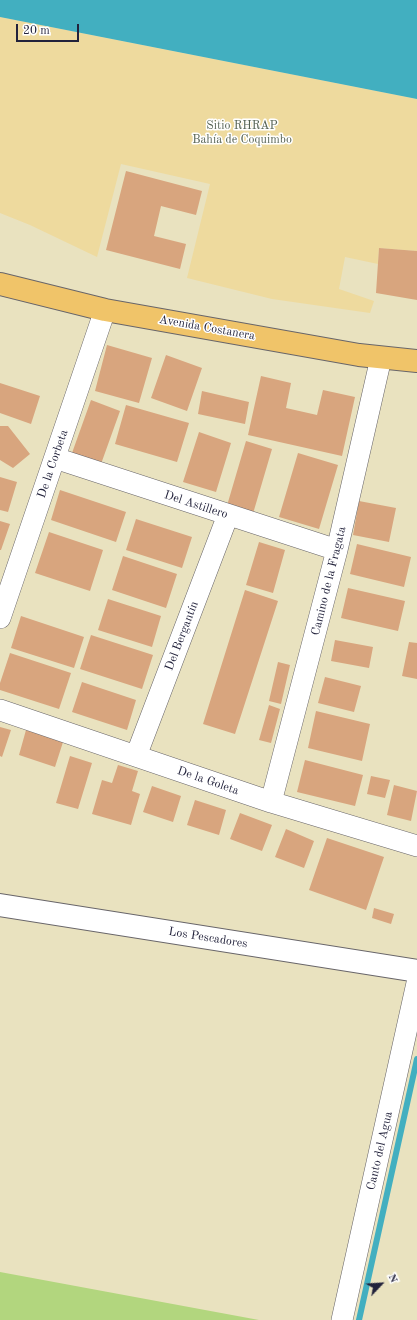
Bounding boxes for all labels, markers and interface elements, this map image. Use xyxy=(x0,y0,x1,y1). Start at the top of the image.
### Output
scale bar xyxy=(18,16,81,42)
text: 20 m xyxy=(23,25,50,37)
park label: Sitio RHRAP Bahía de Coquimbo xyxy=(192,119,292,147)
street label: Avenida Costanera xyxy=(158,312,256,344)
street label: De la Corbeta xyxy=(35,428,71,500)
street label: Del Astillero xyxy=(162,488,230,522)
street label: Camino de la Fragata xyxy=(309,525,349,637)
street label: Del Bergantín xyxy=(162,599,202,673)
street label: De la Goleta xyxy=(175,764,241,798)
street label: Los Pescadores xyxy=(167,925,249,951)
street label: Canto del Agua xyxy=(364,1110,396,1192)
north arrow xyxy=(361,1264,401,1304)
text: N xyxy=(386,1273,399,1285)

